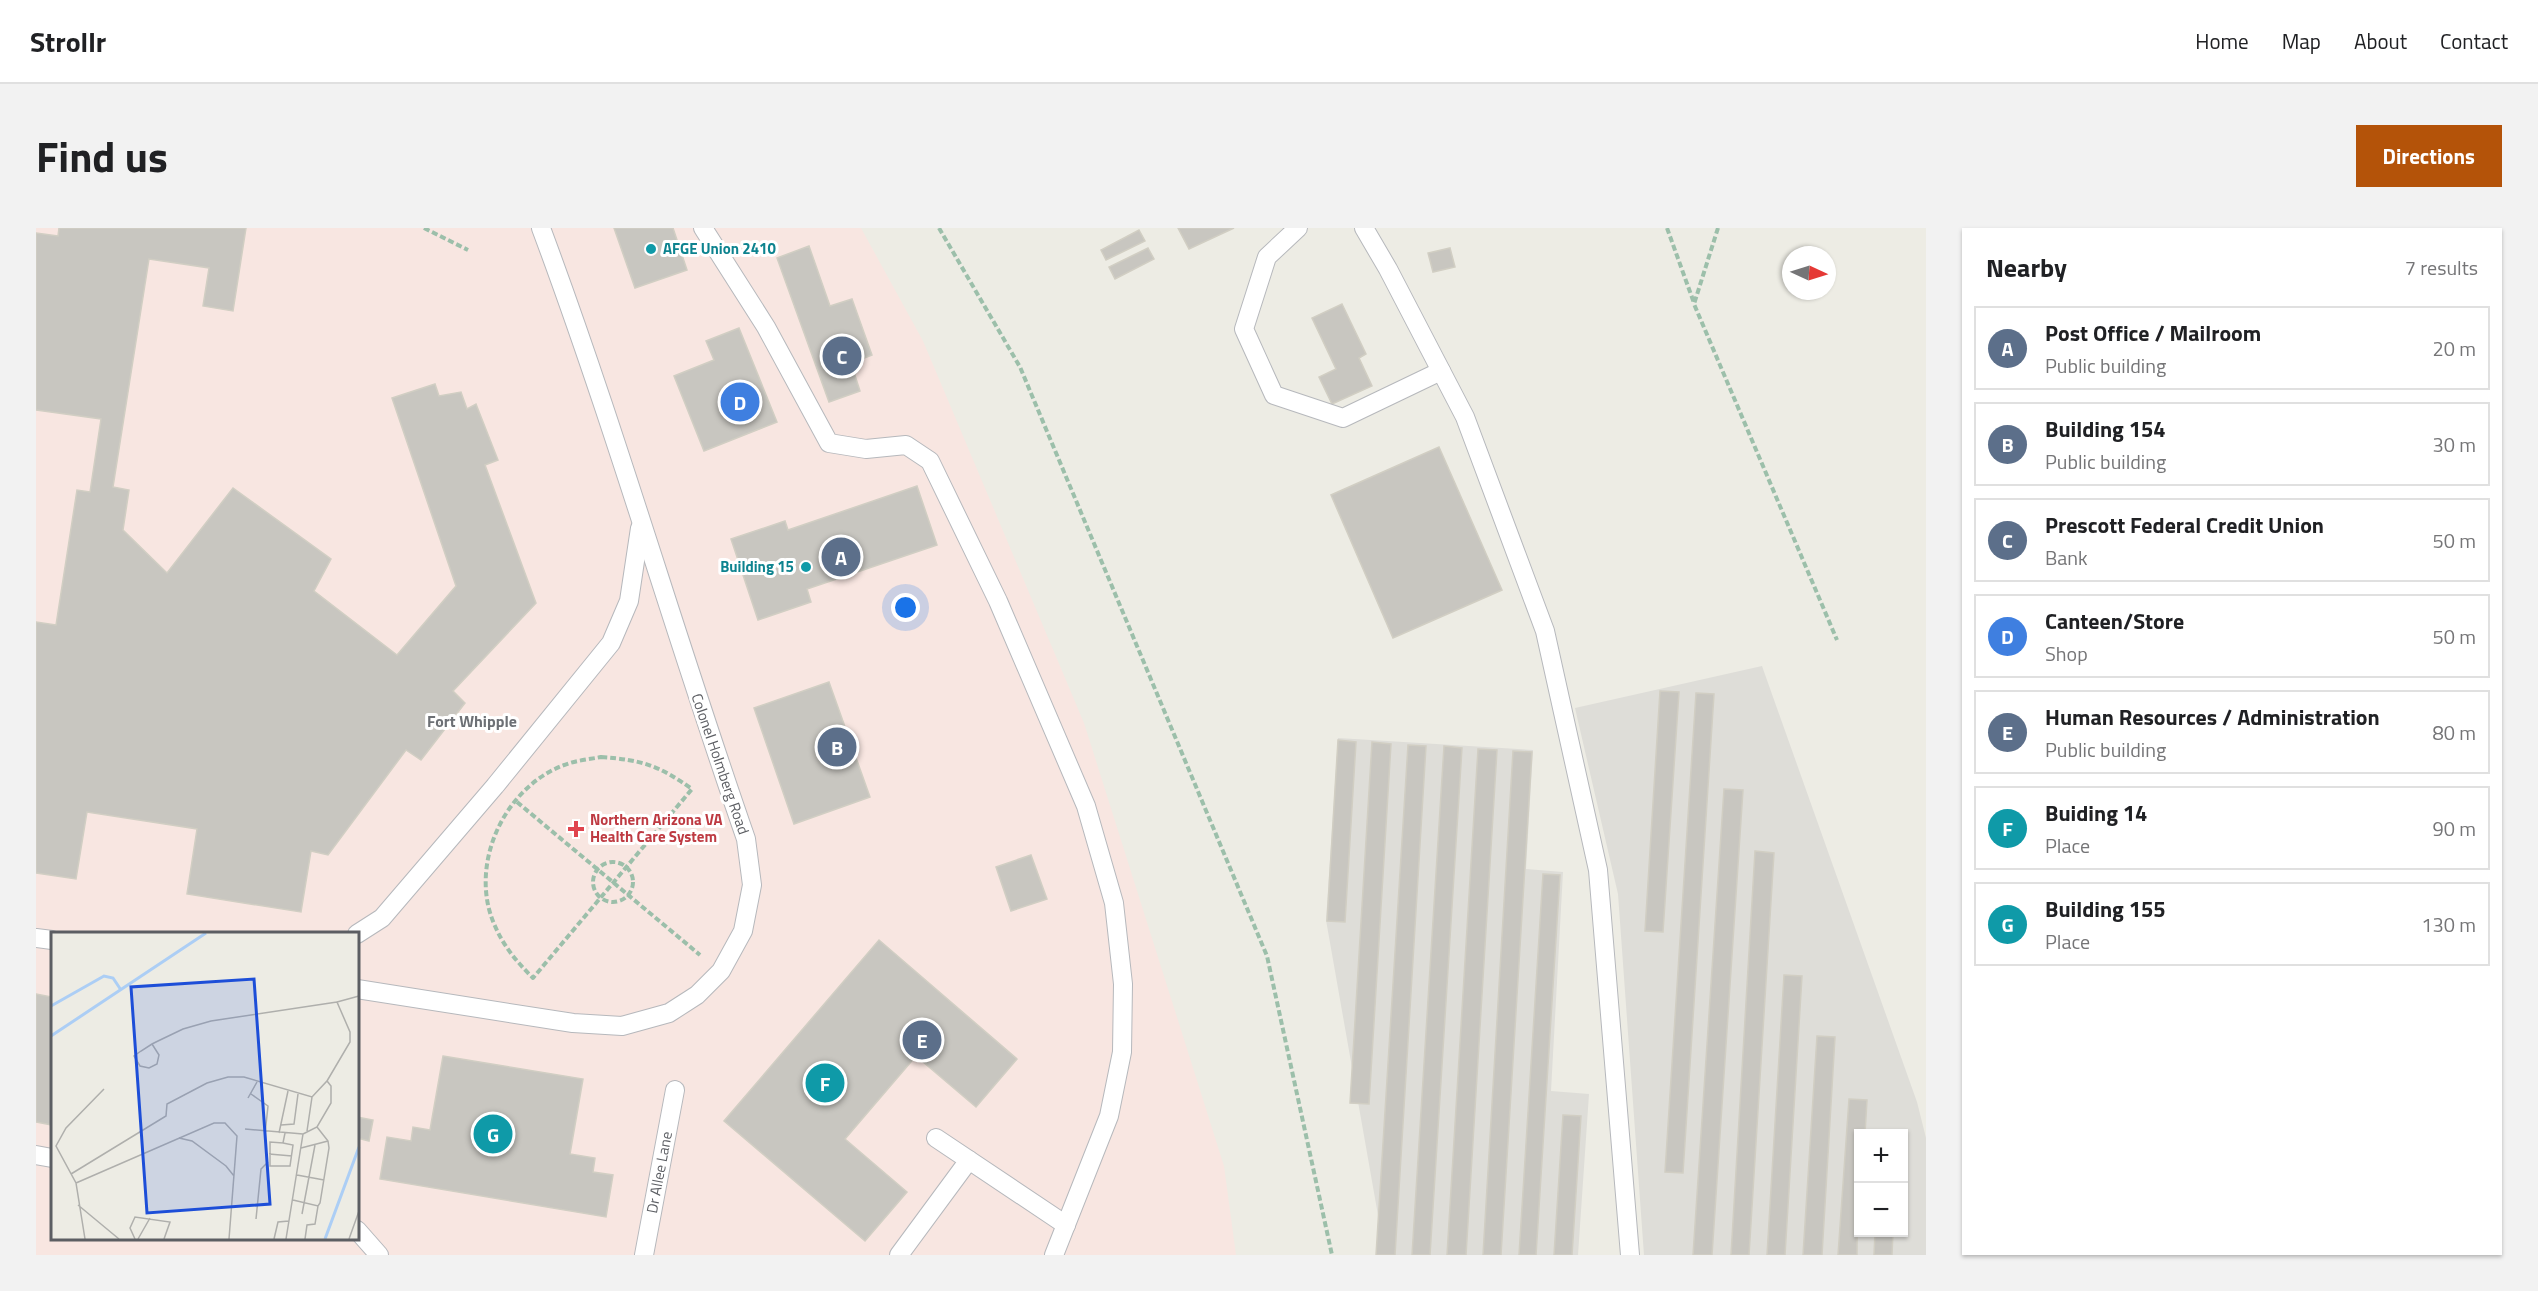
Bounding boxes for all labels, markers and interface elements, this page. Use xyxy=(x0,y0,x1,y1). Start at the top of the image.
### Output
text: Strollr xyxy=(30,20,106,63)
text: Home xyxy=(2195,25,2249,57)
text: Map xyxy=(2282,25,2321,57)
text: About xyxy=(2354,25,2407,57)
text: Contact xyxy=(2440,25,2508,57)
text: Find us xyxy=(36,124,168,188)
button: Directions xyxy=(2356,125,2502,187)
place label: AFGE Union 2410 xyxy=(663,237,776,260)
marker: AFGE Union 2410 xyxy=(644,242,658,256)
north arrow xyxy=(1782,246,1836,300)
text: Nearby xyxy=(1986,248,2067,287)
text: 7 results xyxy=(2405,252,2478,283)
text: Post Office / Mailroom xyxy=(2045,316,2261,350)
text: A xyxy=(2001,333,2014,364)
text: 20 m xyxy=(2432,333,2476,364)
pin: C xyxy=(822,334,862,378)
text: Public building xyxy=(2045,350,2166,381)
pin: D xyxy=(720,380,760,424)
text: Building 154 xyxy=(2045,412,2166,446)
text: B xyxy=(2001,429,2014,460)
text: 30 m xyxy=(2432,429,2476,460)
text: Public building xyxy=(2045,446,2166,477)
text: Prescott Federal Credit Union xyxy=(2045,508,2324,542)
text: C xyxy=(2002,525,2013,556)
text: 50 m xyxy=(2432,525,2476,556)
pin: A xyxy=(822,534,860,580)
text: Bank xyxy=(2045,542,2088,573)
place label: Building 15 xyxy=(720,555,794,578)
marker: Building 15 xyxy=(799,560,813,574)
your location xyxy=(891,593,920,622)
text: Canteen/Store xyxy=(2045,604,2184,638)
text: D xyxy=(2001,621,2014,652)
text: 50 m xyxy=(2432,621,2476,652)
text: Shop xyxy=(2045,638,2088,669)
street label: Colonel Holmberg Road xyxy=(686,690,755,837)
text: Human Resources / Administration xyxy=(2045,700,2380,734)
district label: Fort Whipple xyxy=(427,709,517,733)
text: E xyxy=(2002,717,2013,748)
text: 80 m xyxy=(2432,717,2476,748)
pin: B xyxy=(818,724,856,770)
text: Public building xyxy=(2045,734,2166,765)
text: Buiding 14 xyxy=(2045,796,2147,830)
place label: Northern Arizona VA Health Care System xyxy=(590,808,723,848)
text: F xyxy=(2002,813,2013,844)
text: 90 m xyxy=(2432,813,2476,844)
marker: Northern Arizona VA Health Care System xyxy=(567,820,585,838)
text: Place xyxy=(2045,830,2090,861)
text: Building 155 xyxy=(2045,892,2166,926)
text: G xyxy=(2001,909,2014,940)
text: 130 m xyxy=(2421,909,2476,940)
text: Place xyxy=(2045,926,2090,957)
inset map xyxy=(51,932,358,1240)
pin: E xyxy=(902,1018,942,1062)
pin: F xyxy=(806,1060,844,1106)
pin: G xyxy=(474,1112,512,1156)
street label: Dr Allee Lane xyxy=(640,1129,678,1215)
map controls xyxy=(1854,1129,1908,1237)
button: + xyxy=(1854,1129,1908,1183)
button: − xyxy=(1854,1183,1908,1237)

